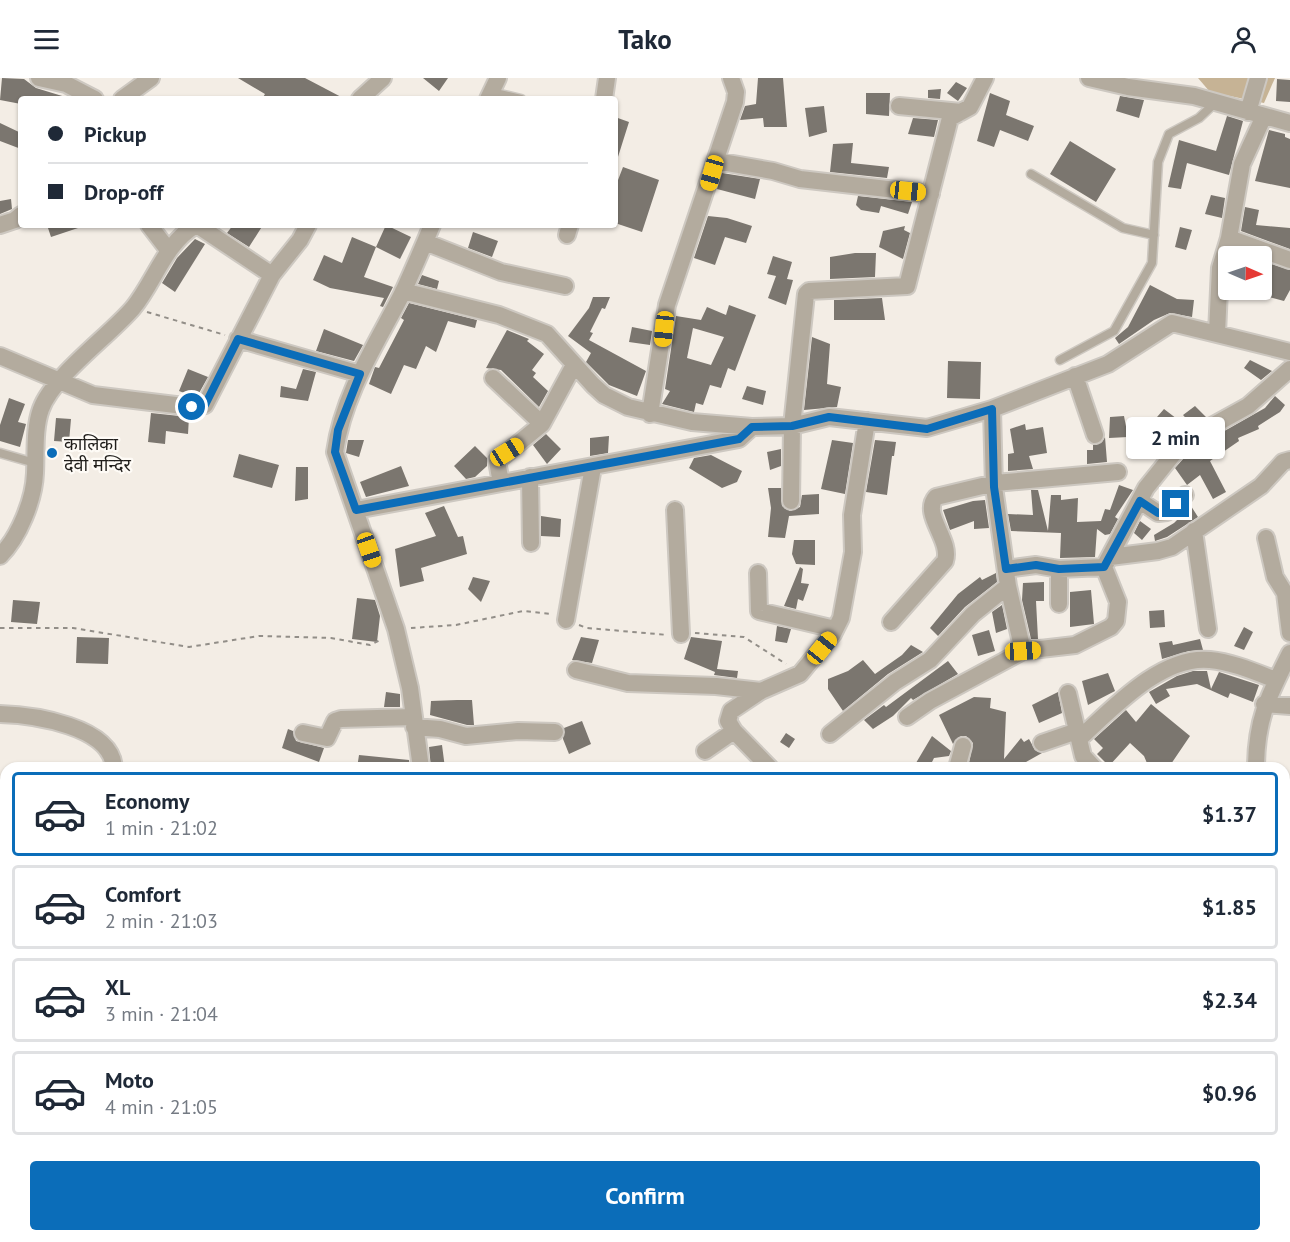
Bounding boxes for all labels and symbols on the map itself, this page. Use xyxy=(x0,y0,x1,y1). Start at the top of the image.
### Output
car xyxy=(698,153,726,193)
car xyxy=(889,180,927,202)
north arrow xyxy=(1218,246,1272,300)
car xyxy=(653,310,675,348)
route start xyxy=(178,393,205,420)
callout: 2 min xyxy=(1126,417,1226,459)
place label: कालिका देवी मन्दिर xyxy=(64,432,132,476)
car xyxy=(487,435,527,469)
marker: कालिका देवी मन्दिर xyxy=(45,446,59,460)
route end xyxy=(1162,490,1189,517)
car xyxy=(355,530,383,570)
car xyxy=(804,628,840,668)
car xyxy=(1005,641,1041,661)

